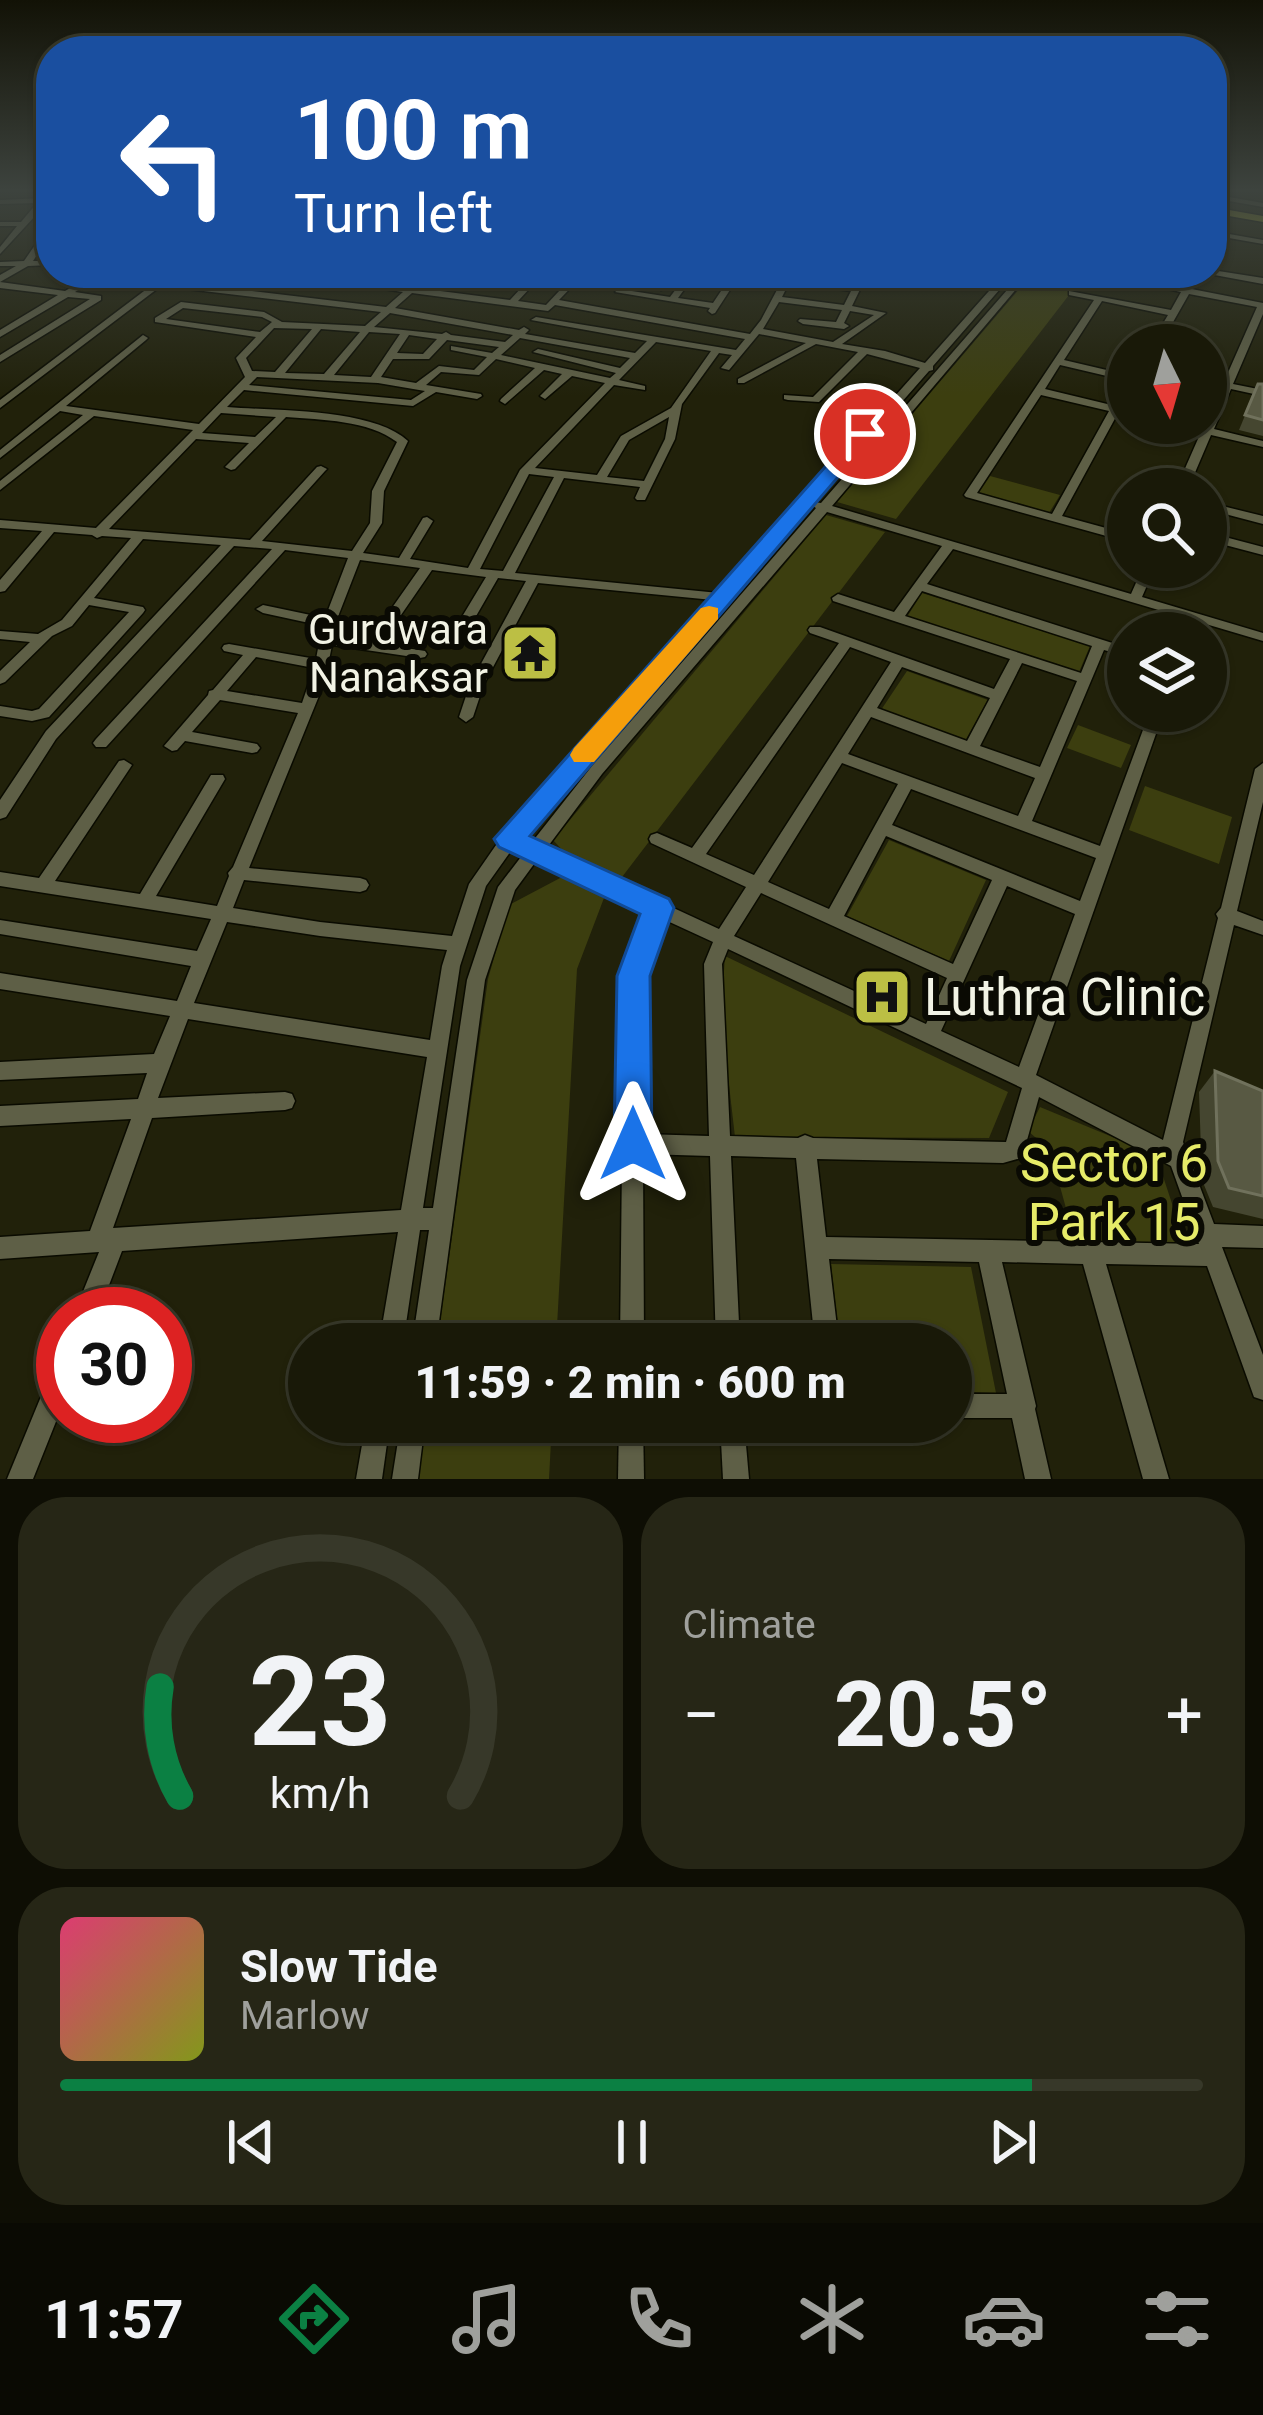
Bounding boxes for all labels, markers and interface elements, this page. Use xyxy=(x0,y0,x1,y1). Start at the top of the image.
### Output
text: 100 m xyxy=(294,81,532,180)
icon: left xyxy=(96,84,252,240)
text: Turn left xyxy=(294,182,493,245)
north arrow xyxy=(1107,324,1227,444)
map controls xyxy=(1107,324,1227,732)
pin xyxy=(814,383,916,485)
icon: arrive xyxy=(832,401,898,467)
button: search xyxy=(1107,468,1227,588)
place label: Gurdwara Nanaksar xyxy=(308,605,488,702)
button: layers xyxy=(1107,612,1227,732)
temple icon: Gurdwara Nanaksar xyxy=(499,622,561,684)
hospital icon: Luthra Clinic xyxy=(851,966,913,1028)
place label: Luthra Clinic xyxy=(924,968,1205,1027)
position arrow xyxy=(570,1081,696,1207)
park label: Sector 6 Park 15 xyxy=(1020,1134,1208,1252)
speed limit sign: 30 xyxy=(36,1287,192,1443)
text: 11:59 · 2 min · 600 m xyxy=(414,1356,846,1409)
text: Climate xyxy=(683,1602,816,1648)
text: 23 xyxy=(249,1629,392,1775)
text: 20.5° xyxy=(834,1663,1052,1768)
text: − xyxy=(683,1677,720,1754)
text: + xyxy=(1166,1677,1203,1754)
text: km/h xyxy=(270,1768,371,1818)
text: Slow Tide xyxy=(240,1940,438,1993)
text: Marlow xyxy=(240,1993,370,2039)
icon: previous xyxy=(218,2109,284,2175)
icon: pause xyxy=(599,2109,665,2175)
icon: next xyxy=(980,2109,1046,2175)
icon: directions xyxy=(272,2277,356,2361)
icon: music xyxy=(445,2277,529,2361)
icon: phone xyxy=(617,2277,701,2361)
icon: climate xyxy=(790,2277,874,2361)
icon: car xyxy=(962,2277,1046,2361)
icon: filters xyxy=(1135,2277,1219,2361)
text: 11:57 xyxy=(44,2288,183,2351)

